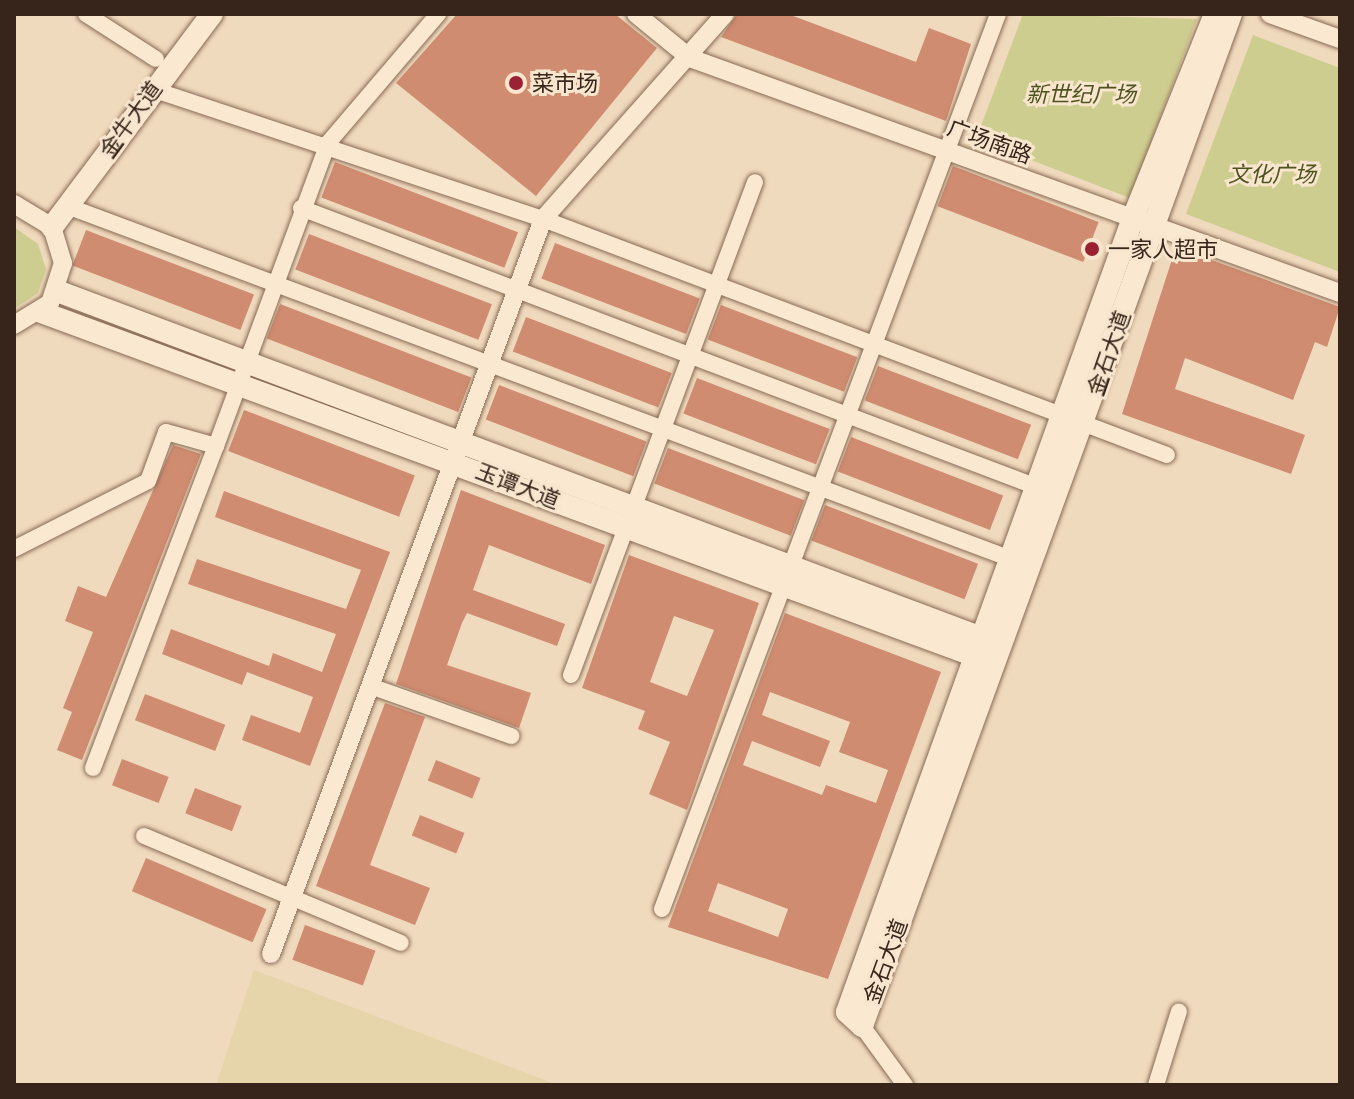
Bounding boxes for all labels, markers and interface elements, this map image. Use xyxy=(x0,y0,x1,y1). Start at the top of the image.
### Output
place label: 菜市场 xyxy=(532,70,598,96)
marker: 菜市场 xyxy=(507,74,525,92)
street label: 金牛大道 xyxy=(93,76,167,162)
park label: 新世纪广场 xyxy=(1026,81,1136,107)
street label: 广场南路 xyxy=(944,114,1036,168)
park label: 文化广场 xyxy=(1228,161,1316,187)
place label: 一家人超市 xyxy=(1108,236,1218,262)
marker: 一家人超市 xyxy=(1083,240,1101,258)
street label: 金石大道 xyxy=(1081,307,1135,399)
street label: 玉谭大道 xyxy=(472,457,564,513)
street label: 金石大道 xyxy=(858,915,912,1007)

